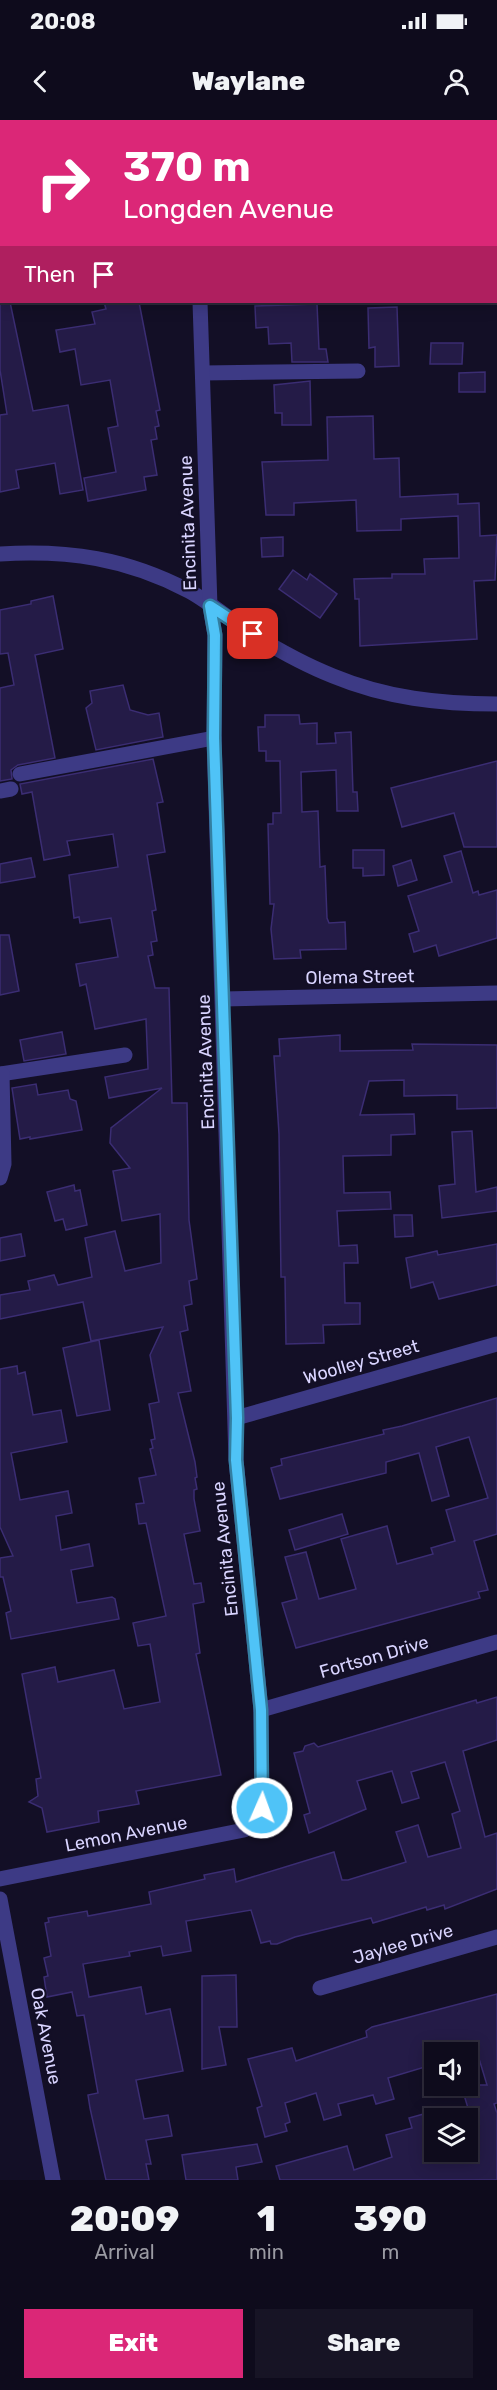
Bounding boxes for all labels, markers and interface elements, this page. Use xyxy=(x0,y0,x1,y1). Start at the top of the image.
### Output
text: 20:08 xyxy=(30,8,96,35)
icon: back xyxy=(24,65,57,98)
text: Waylane xyxy=(192,65,305,97)
icon: person xyxy=(440,65,473,98)
text: 370 m xyxy=(123,142,251,192)
icon: right xyxy=(24,144,102,222)
text: Longden Avenue xyxy=(123,193,334,225)
icon: arrive xyxy=(87,258,120,291)
text: Then xyxy=(24,261,75,288)
street label: Encinita Avenue xyxy=(175,455,201,591)
pin xyxy=(227,608,278,659)
icon: arrive xyxy=(236,617,269,650)
street label: Olema Street xyxy=(305,965,415,989)
street label: Encinita Avenue xyxy=(193,994,219,1130)
street label: Woolley Street xyxy=(301,1335,421,1389)
street label: Encinita Avenue xyxy=(207,1481,243,1617)
street label: Fortson Drive xyxy=(317,1631,431,1683)
position arrow xyxy=(230,1776,294,1840)
street label: Lemon Avenue xyxy=(63,1811,189,1857)
street label: Jaylee Drive xyxy=(350,1919,456,1969)
street label: Oak Avenue xyxy=(26,1986,66,2086)
map controls xyxy=(424,2042,478,2162)
button: sound xyxy=(424,2042,478,2096)
button: layers xyxy=(424,2108,478,2162)
text: 20:09 xyxy=(70,2197,179,2240)
text: 1 xyxy=(257,2197,276,2240)
text: 390 xyxy=(354,2197,427,2240)
text: Arrival xyxy=(95,2240,155,2264)
text: min xyxy=(249,2240,284,2264)
text: m xyxy=(382,2240,399,2264)
button: Exit xyxy=(24,2309,243,2378)
button: Share xyxy=(255,2309,473,2378)

